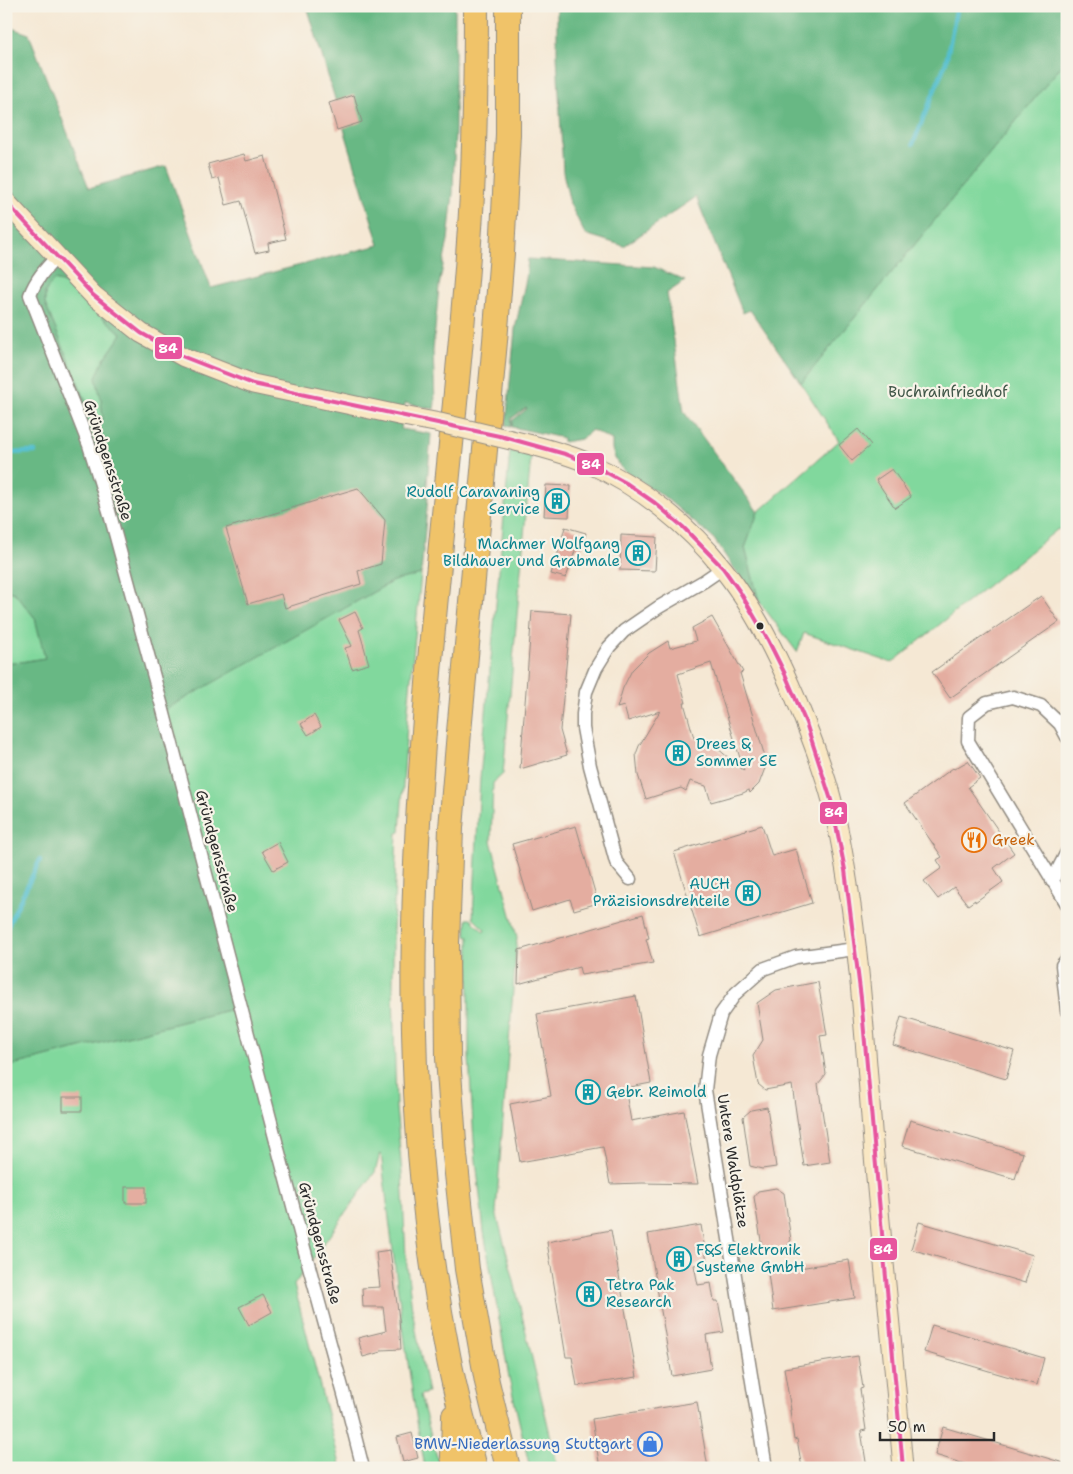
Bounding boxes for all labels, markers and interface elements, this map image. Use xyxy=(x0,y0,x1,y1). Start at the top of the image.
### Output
line badge: 84 xyxy=(154,336,183,360)
text: 84 xyxy=(158,339,178,357)
park label: Buchrainfriedhof xyxy=(888,382,1008,402)
street label: Gründgensstraße xyxy=(79,397,137,523)
line badge: 84 xyxy=(576,452,605,476)
text: 84 xyxy=(581,455,601,473)
place label: Rudolf Caravaning Service xyxy=(407,482,540,519)
building icon: Rudolf Caravaning Service xyxy=(544,488,570,514)
place label: Machmer Wolfgang Bildhauer und Grabmale xyxy=(443,534,620,571)
building icon: Machmer Wolfgang Bildhauer und Grabmale xyxy=(625,540,651,566)
unlabelled marker xyxy=(755,621,765,631)
place label: Drees & Sommer SE xyxy=(696,734,777,771)
building icon: Drees & Sommer SE xyxy=(665,740,691,766)
street label: Gründgensstraße xyxy=(191,788,243,914)
line badge: 84 xyxy=(819,801,848,825)
text: 84 xyxy=(824,803,844,821)
restaurant icon: Greek xyxy=(961,827,987,853)
place label: Greek xyxy=(992,830,1035,850)
place label: AUCH Präzisionsdrehteile xyxy=(593,874,730,911)
building icon: AUCH Präzisionsdrehteile xyxy=(735,880,761,906)
building icon: Gebr. Reimold xyxy=(575,1079,601,1105)
place label: Gebr. Reimold xyxy=(606,1082,707,1102)
street label: Untere Waldplätze xyxy=(713,1093,753,1229)
street label: Gründgensstraße xyxy=(294,1180,346,1306)
line badge: 84 xyxy=(869,1237,898,1261)
place label: F&S Elektronik Systeme GmbH xyxy=(696,1240,805,1277)
text: 84 xyxy=(873,1240,893,1258)
building icon: F&S Elektronik Systeme GmbH xyxy=(666,1246,692,1272)
place label: Tetra Pak Research xyxy=(606,1275,675,1312)
building icon: Tetra Pak Research xyxy=(576,1281,602,1307)
scale bar xyxy=(880,1409,994,1441)
text: 50 m xyxy=(888,1417,926,1437)
shop icon: BMW-Niederlassung Stuttgart xyxy=(637,1431,663,1457)
place label: BMW-Niederlassung Stuttgart xyxy=(414,1434,632,1454)

